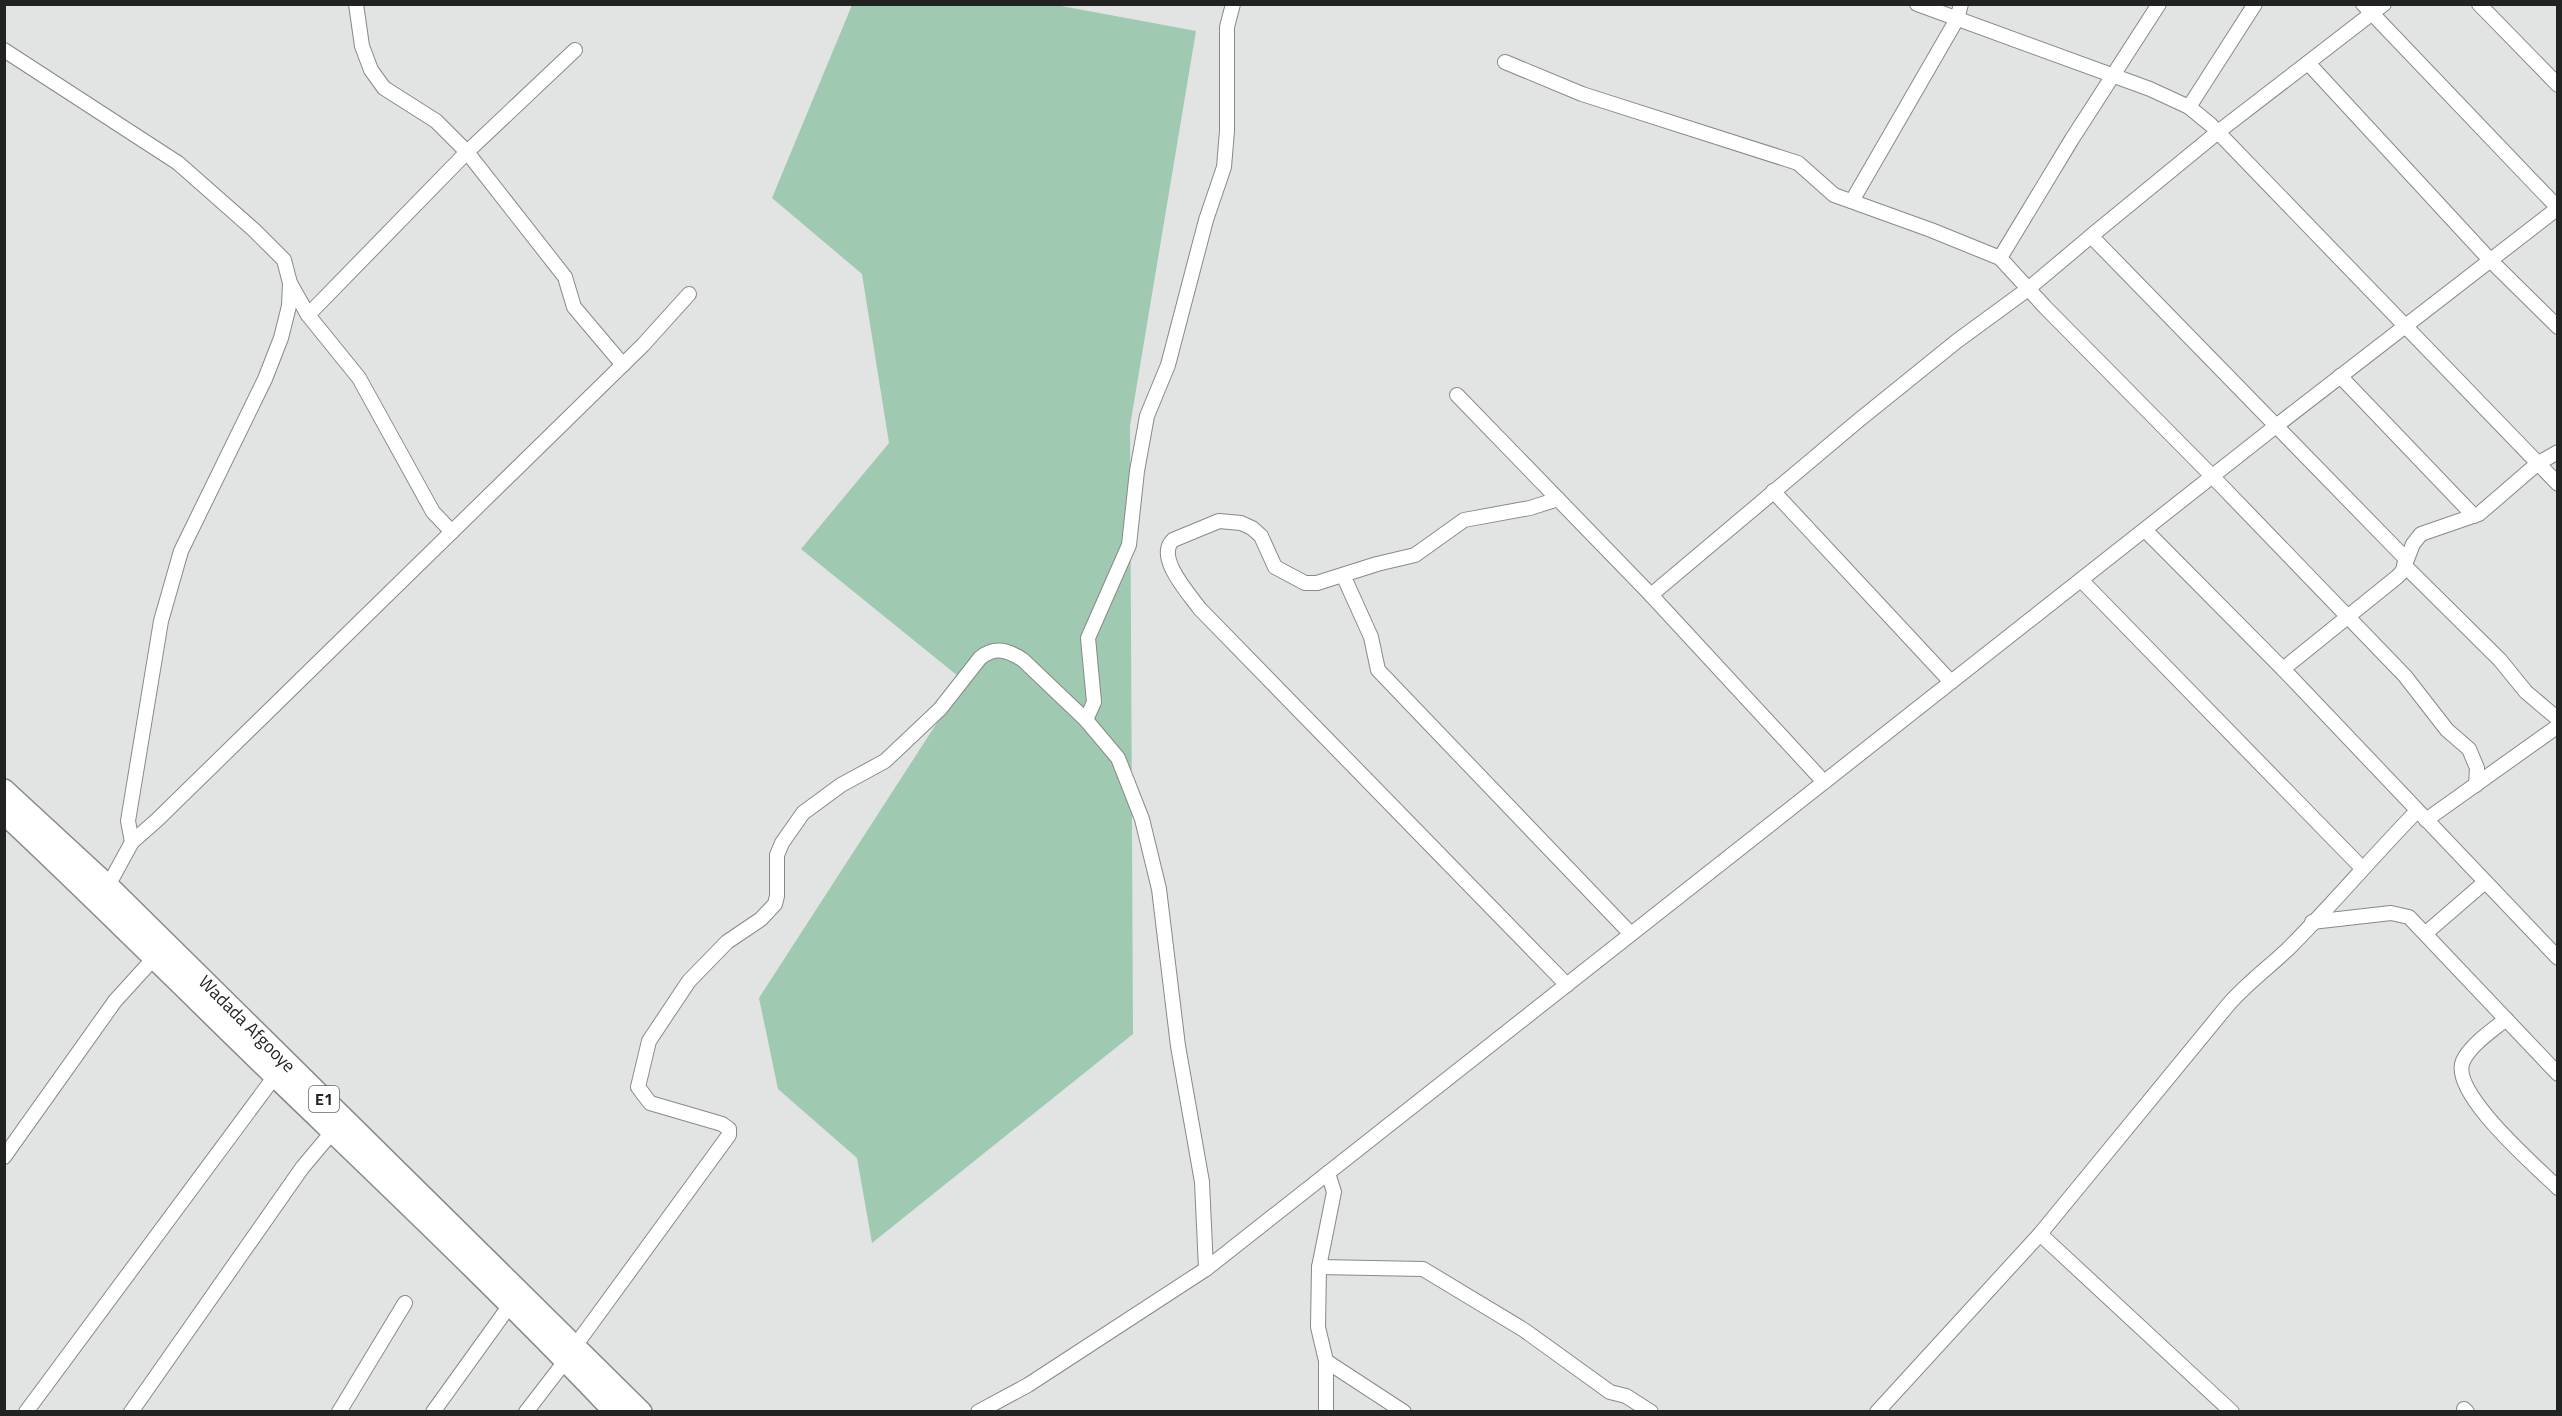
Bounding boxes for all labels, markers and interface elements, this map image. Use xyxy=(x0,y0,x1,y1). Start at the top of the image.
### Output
street label: Wadada Afgooye xyxy=(193,969,302,1078)
road number: E1 xyxy=(309,1086,339,1112)

